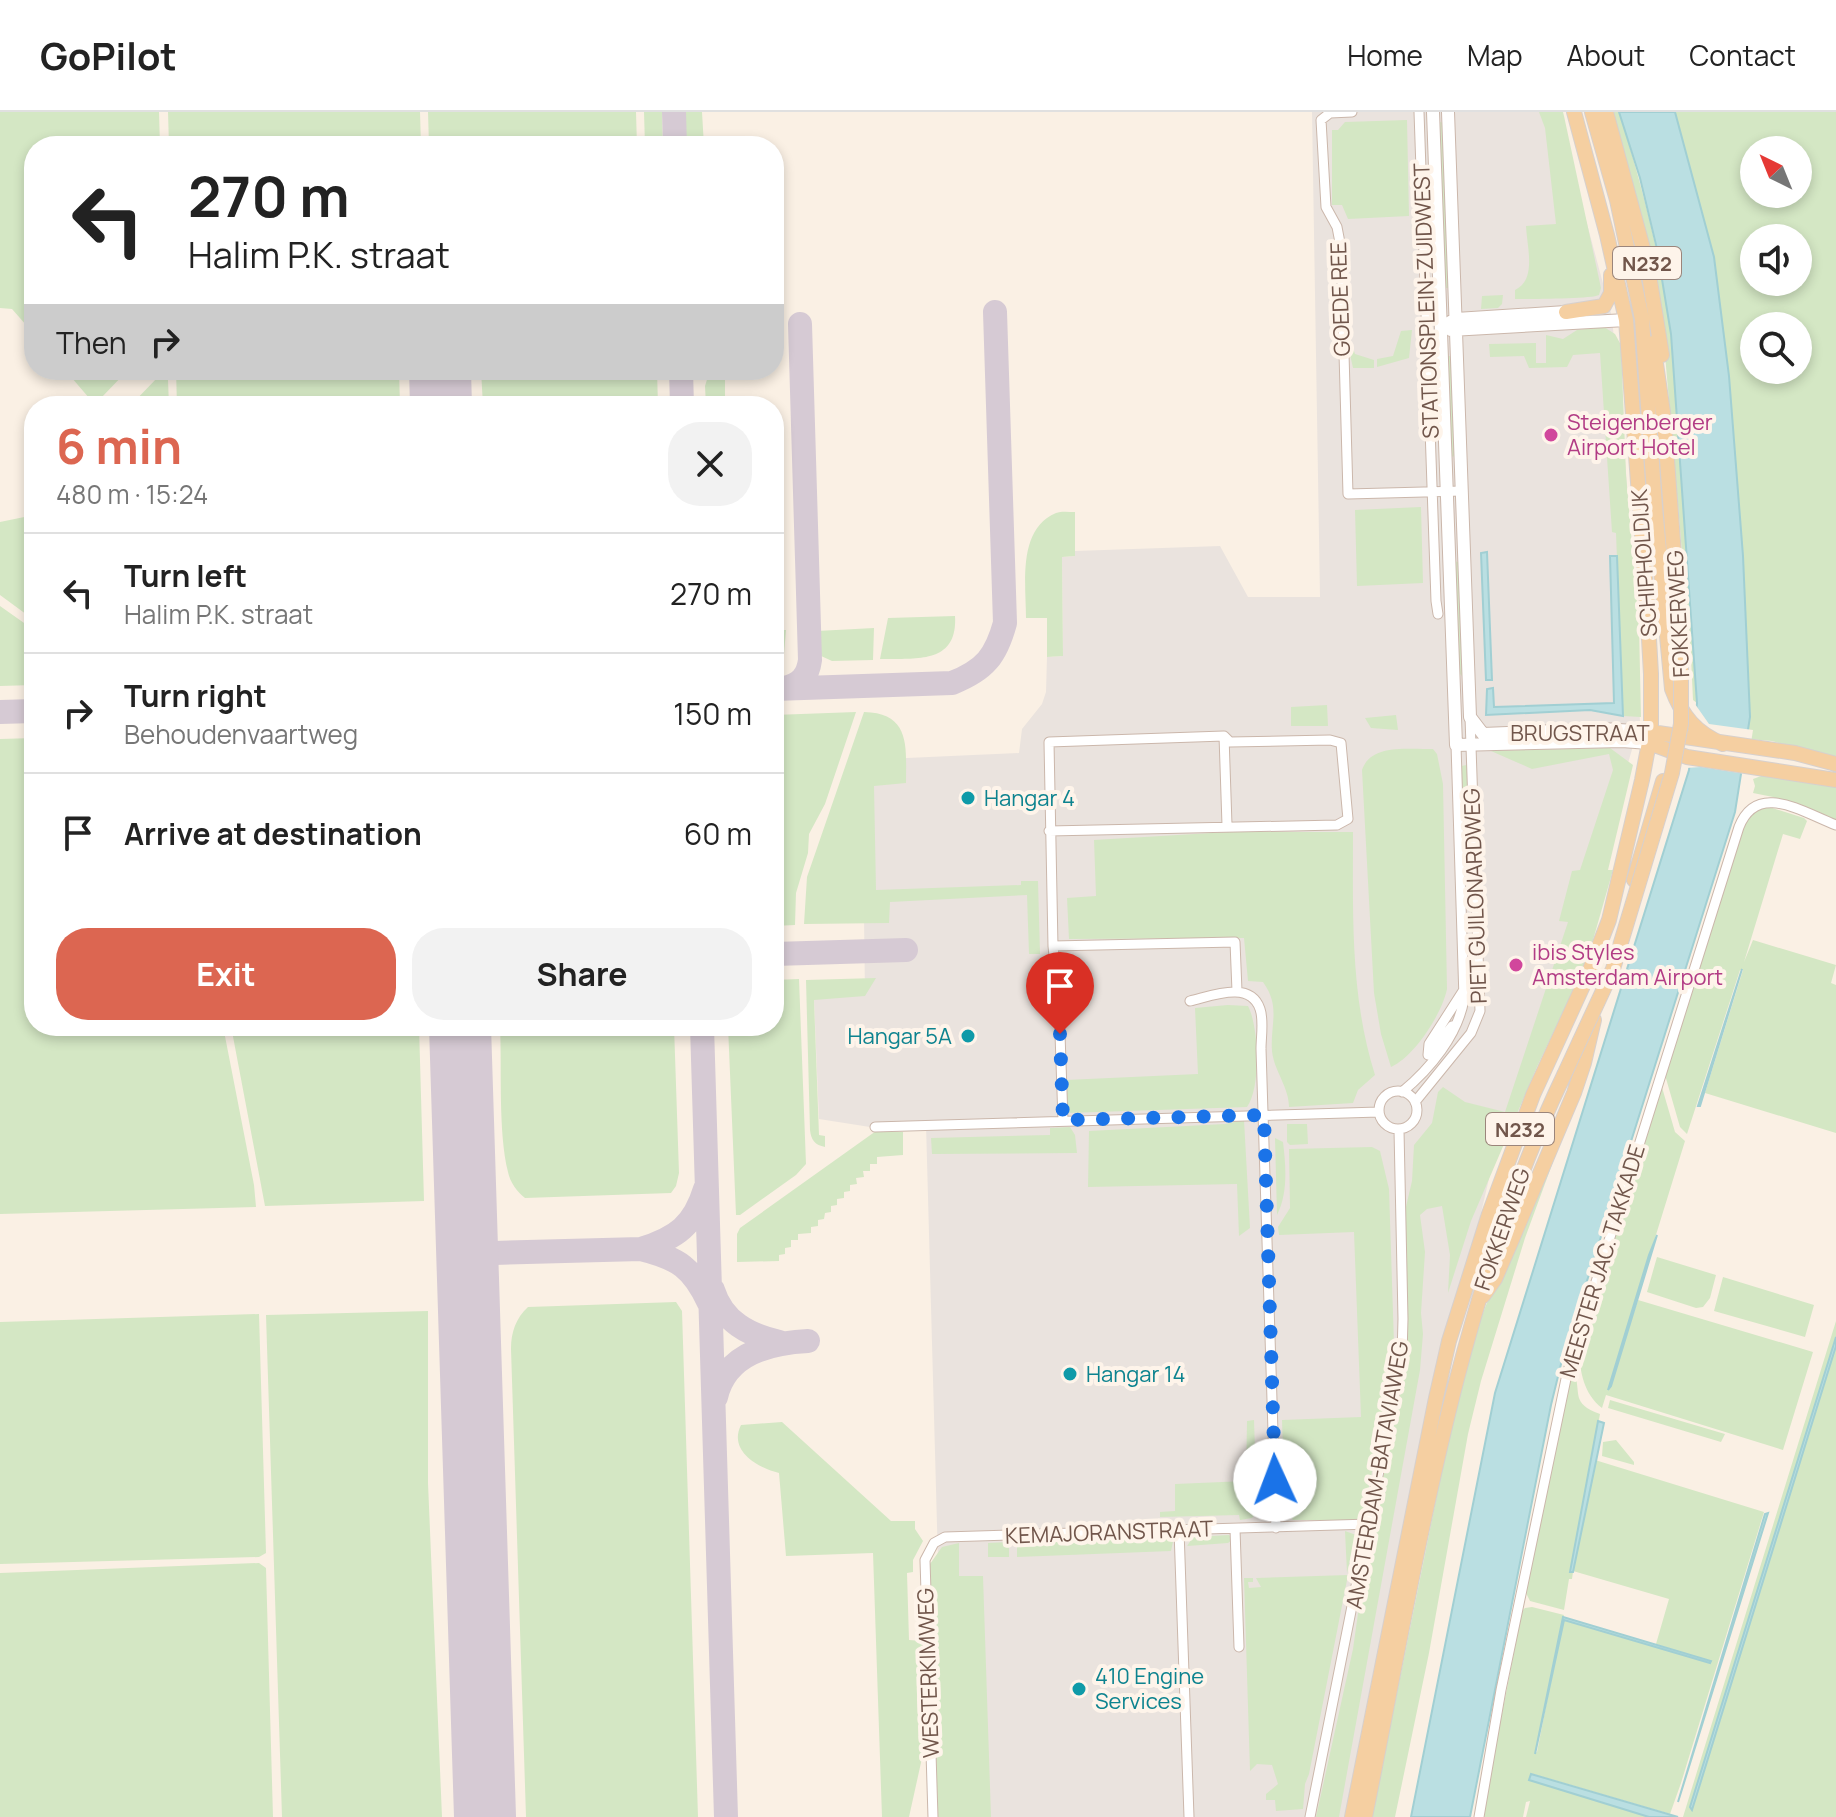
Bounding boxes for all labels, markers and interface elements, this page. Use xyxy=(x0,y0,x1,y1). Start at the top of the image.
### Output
text: GoPilot xyxy=(40,29,177,81)
text: Home xyxy=(1347,36,1423,74)
text: Map xyxy=(1467,36,1523,74)
text: About xyxy=(1567,36,1645,74)
text: Contact xyxy=(1689,36,1796,74)
north arrow xyxy=(1740,136,1812,208)
map controls xyxy=(1740,136,1812,384)
text: 270 m xyxy=(188,157,350,234)
street label: STATIONSPLEIN-ZUIDWEST xyxy=(1406,163,1446,439)
icon: left xyxy=(56,168,160,272)
button: sound xyxy=(1740,224,1812,296)
text: Halim P.K. straat xyxy=(188,230,450,279)
street label: GOEDE REE xyxy=(1323,241,1357,357)
road number: N232 xyxy=(1613,247,1681,279)
button: search xyxy=(1740,312,1812,384)
icon: right xyxy=(143,320,187,364)
text: Then xyxy=(56,322,127,363)
place label: Steigenberger Airport Hotel xyxy=(1567,407,1713,462)
text: 6 min xyxy=(56,413,182,478)
button: close xyxy=(668,422,752,506)
marker: Steigenberger Airport Hotel xyxy=(1542,426,1560,444)
text: 480 m · 15:24 xyxy=(56,476,208,512)
street label: SCHIPHOLDIJK xyxy=(1624,487,1664,638)
street label: FOKKERWEG xyxy=(1660,550,1696,678)
text: Turn left xyxy=(124,555,247,596)
icon: left xyxy=(56,571,100,615)
text: 270 m xyxy=(670,573,752,614)
text: Halim P.K. straat xyxy=(124,596,313,632)
text: Turn right xyxy=(124,675,267,716)
icon: right xyxy=(56,691,100,735)
text: 150 m xyxy=(673,693,752,734)
text: Behoudenvaartweg xyxy=(124,716,358,752)
street label: BRUGSTRAAT xyxy=(1510,718,1650,748)
place label: Hangar 4 xyxy=(984,783,1075,813)
street label: PIET GUILONARDWEG xyxy=(1456,788,1494,1004)
marker: Hangar 4 xyxy=(959,789,977,807)
icon: arrive xyxy=(56,811,100,855)
text: Arrive at destination xyxy=(124,813,422,854)
text: 60 m xyxy=(684,813,752,854)
button: Exit xyxy=(56,928,396,1020)
button: Share xyxy=(412,928,752,1020)
place label: ibis Styles Amsterdam Airport xyxy=(1532,937,1723,992)
pin xyxy=(1026,952,1094,1034)
marker: ibis Styles Amsterdam Airport xyxy=(1507,956,1525,974)
icon: arrive xyxy=(1038,964,1082,1008)
place label: Hangar 5A xyxy=(847,1021,952,1051)
marker: Hangar 5A xyxy=(959,1027,977,1045)
road number: N232 xyxy=(1486,1113,1554,1145)
street label: MEESTER JAC. TAKKADE xyxy=(1552,1141,1652,1381)
street label: FOKKERWEG xyxy=(1467,1164,1537,1294)
street label: AMSTERDAM-BATAVIAWEG xyxy=(1339,1339,1415,1611)
place label: Hangar 14 xyxy=(1086,1359,1185,1389)
marker: Hangar 14 xyxy=(1061,1365,1079,1383)
position arrow xyxy=(1233,1438,1317,1522)
street label: KEMAJORANSTRAAT xyxy=(1005,1513,1213,1551)
street label: WESTERKIMWEG xyxy=(910,1587,946,1759)
place label: 410 Engine Services xyxy=(1095,1661,1204,1716)
marker: 410 Engine Services xyxy=(1070,1680,1088,1698)

